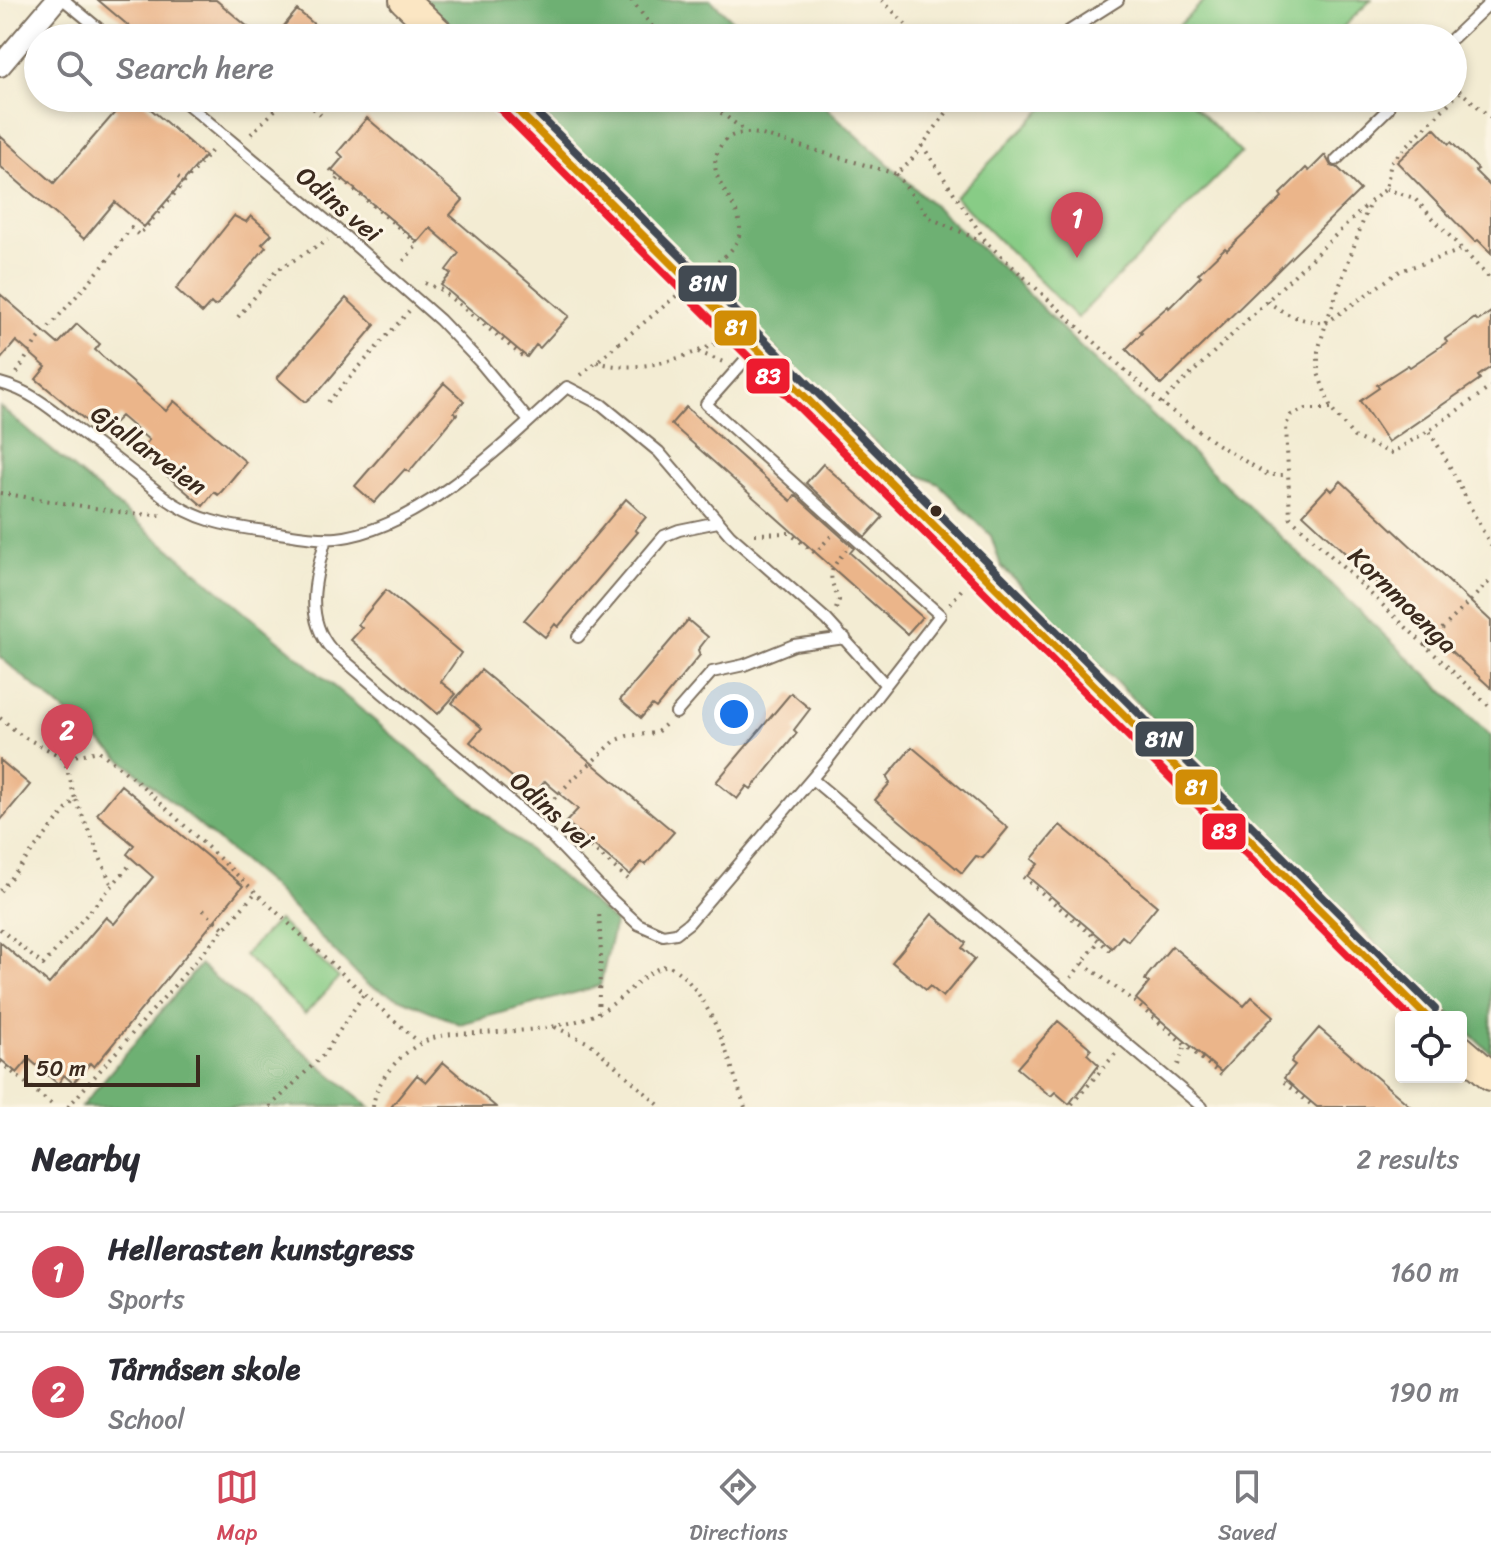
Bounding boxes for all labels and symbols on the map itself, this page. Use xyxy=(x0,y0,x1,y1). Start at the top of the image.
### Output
street label: Odins vei xyxy=(285,154,393,255)
pin: 1 xyxy=(1051,192,1103,258)
line badge: 81N xyxy=(677,264,738,303)
text: 81N xyxy=(688,264,728,303)
text: 81 xyxy=(724,308,748,347)
line badge: 81 xyxy=(713,309,758,347)
line badge: 83 xyxy=(745,357,791,395)
text: 83 xyxy=(754,357,781,396)
street label: Gjallarveien xyxy=(81,392,217,508)
unlabelled marker xyxy=(928,503,944,519)
street label: Kornmoenga xyxy=(1337,535,1469,665)
your location xyxy=(714,694,754,734)
pin: 2 xyxy=(41,704,93,770)
line badge: 81N xyxy=(1134,720,1195,758)
text: 81N xyxy=(1144,720,1184,759)
street label: Odins vei xyxy=(499,759,606,862)
line badge: 81 xyxy=(1174,768,1219,806)
text: 81 xyxy=(1184,768,1208,807)
line badge: 83 xyxy=(1201,812,1247,851)
text: 83 xyxy=(1210,812,1237,851)
scale bar xyxy=(24,1051,200,1087)

